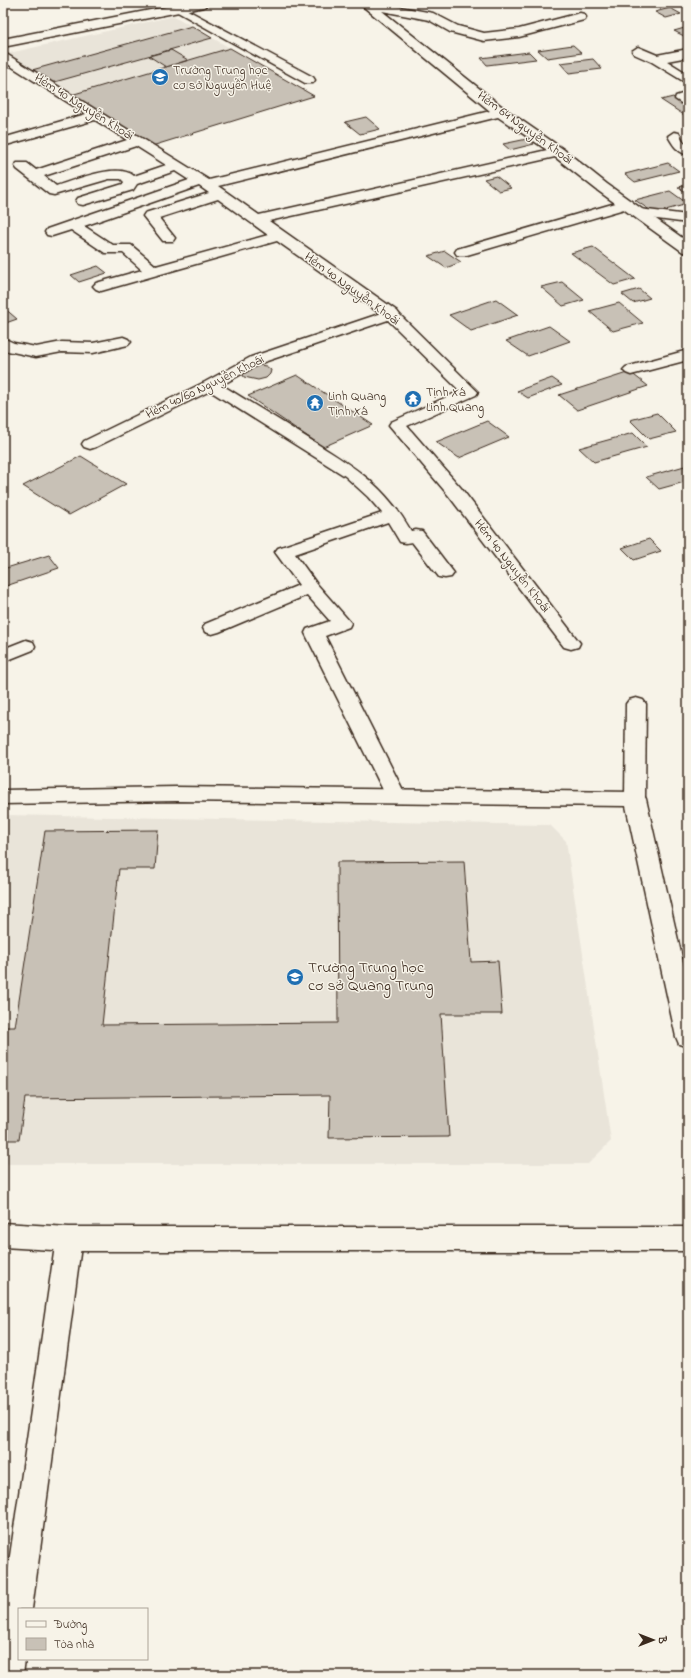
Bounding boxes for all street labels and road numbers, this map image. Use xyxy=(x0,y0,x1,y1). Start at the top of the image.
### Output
street label: Hẻm 40 Nguyễn Khoái xyxy=(30,69,137,146)
street label: Hẻm 64 Nguyễn Khoái xyxy=(473,87,577,170)
street label: Hẻm 40 Nguyễn Khoái xyxy=(300,248,404,331)
street label: Hẻm 40/60 Nguyễn Khoái xyxy=(143,350,268,425)
street label: Hẻm 40 Nguyễn Khoái xyxy=(469,515,555,617)

